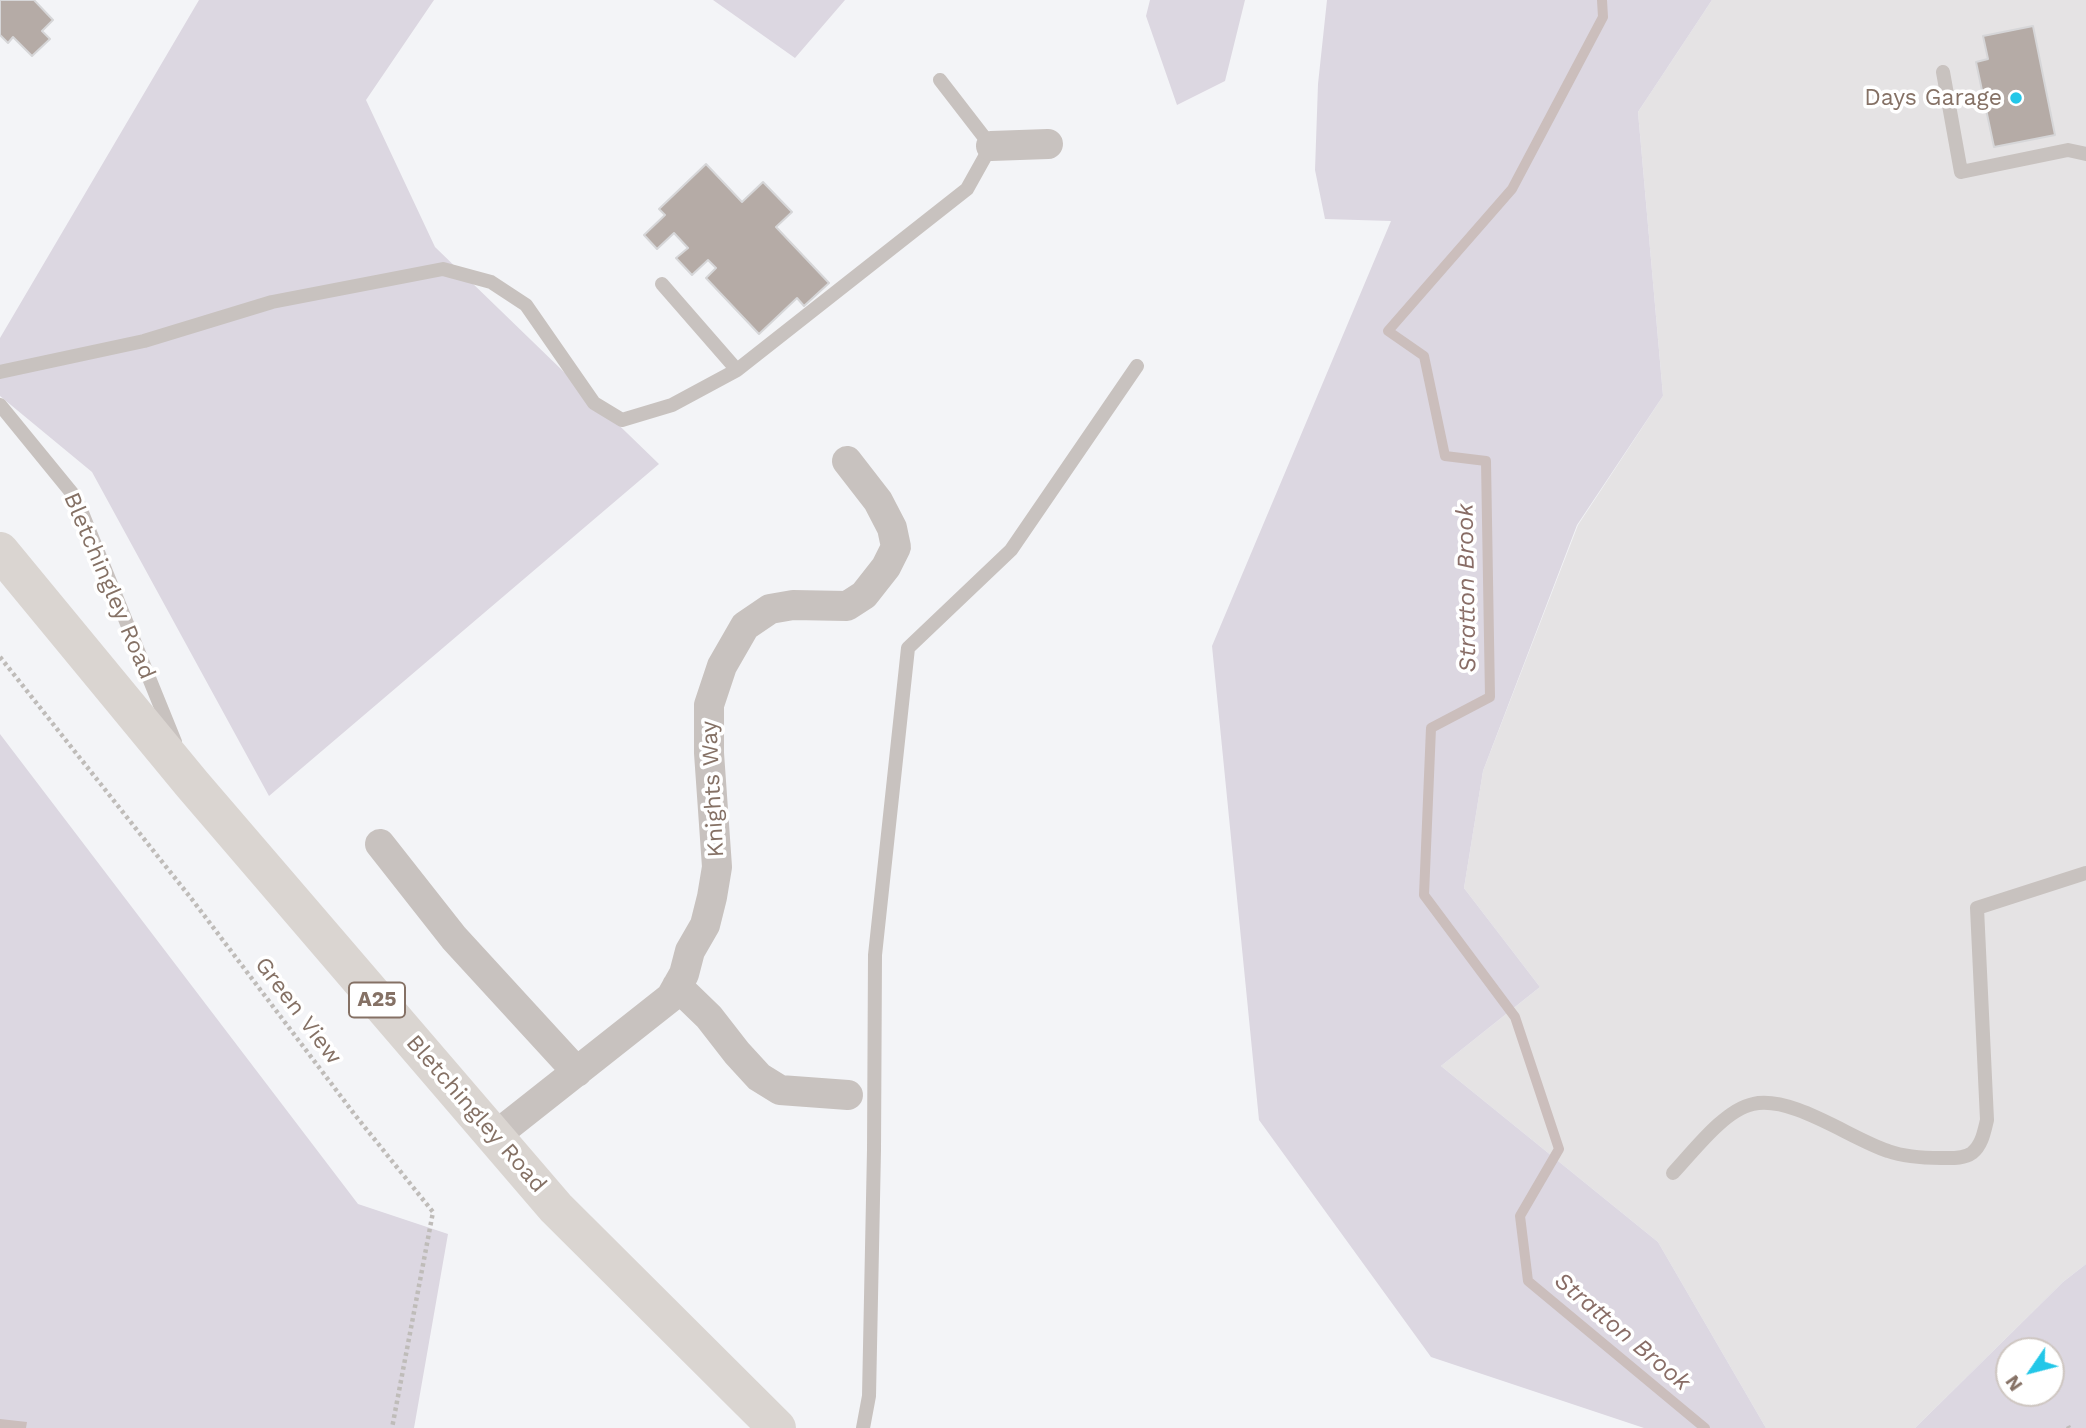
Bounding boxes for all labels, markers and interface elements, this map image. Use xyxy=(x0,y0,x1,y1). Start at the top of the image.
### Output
place label: Days Garage xyxy=(1864,84,2002,112)
marker: Days Garage xyxy=(2008,90,2024,106)
street label: Bletchingley Road xyxy=(57,489,161,683)
water label: Stratton Brook xyxy=(1451,503,1483,673)
street label: Knights Way xyxy=(696,720,730,858)
street label: Green View xyxy=(249,952,347,1070)
road number: A25 xyxy=(349,982,405,1018)
street label: Bletchingley Road xyxy=(400,1029,552,1199)
water label: Stratton Brook xyxy=(1548,1267,1696,1397)
north arrow xyxy=(1995,1337,2065,1407)
text: N xyxy=(2001,1371,2027,1396)

